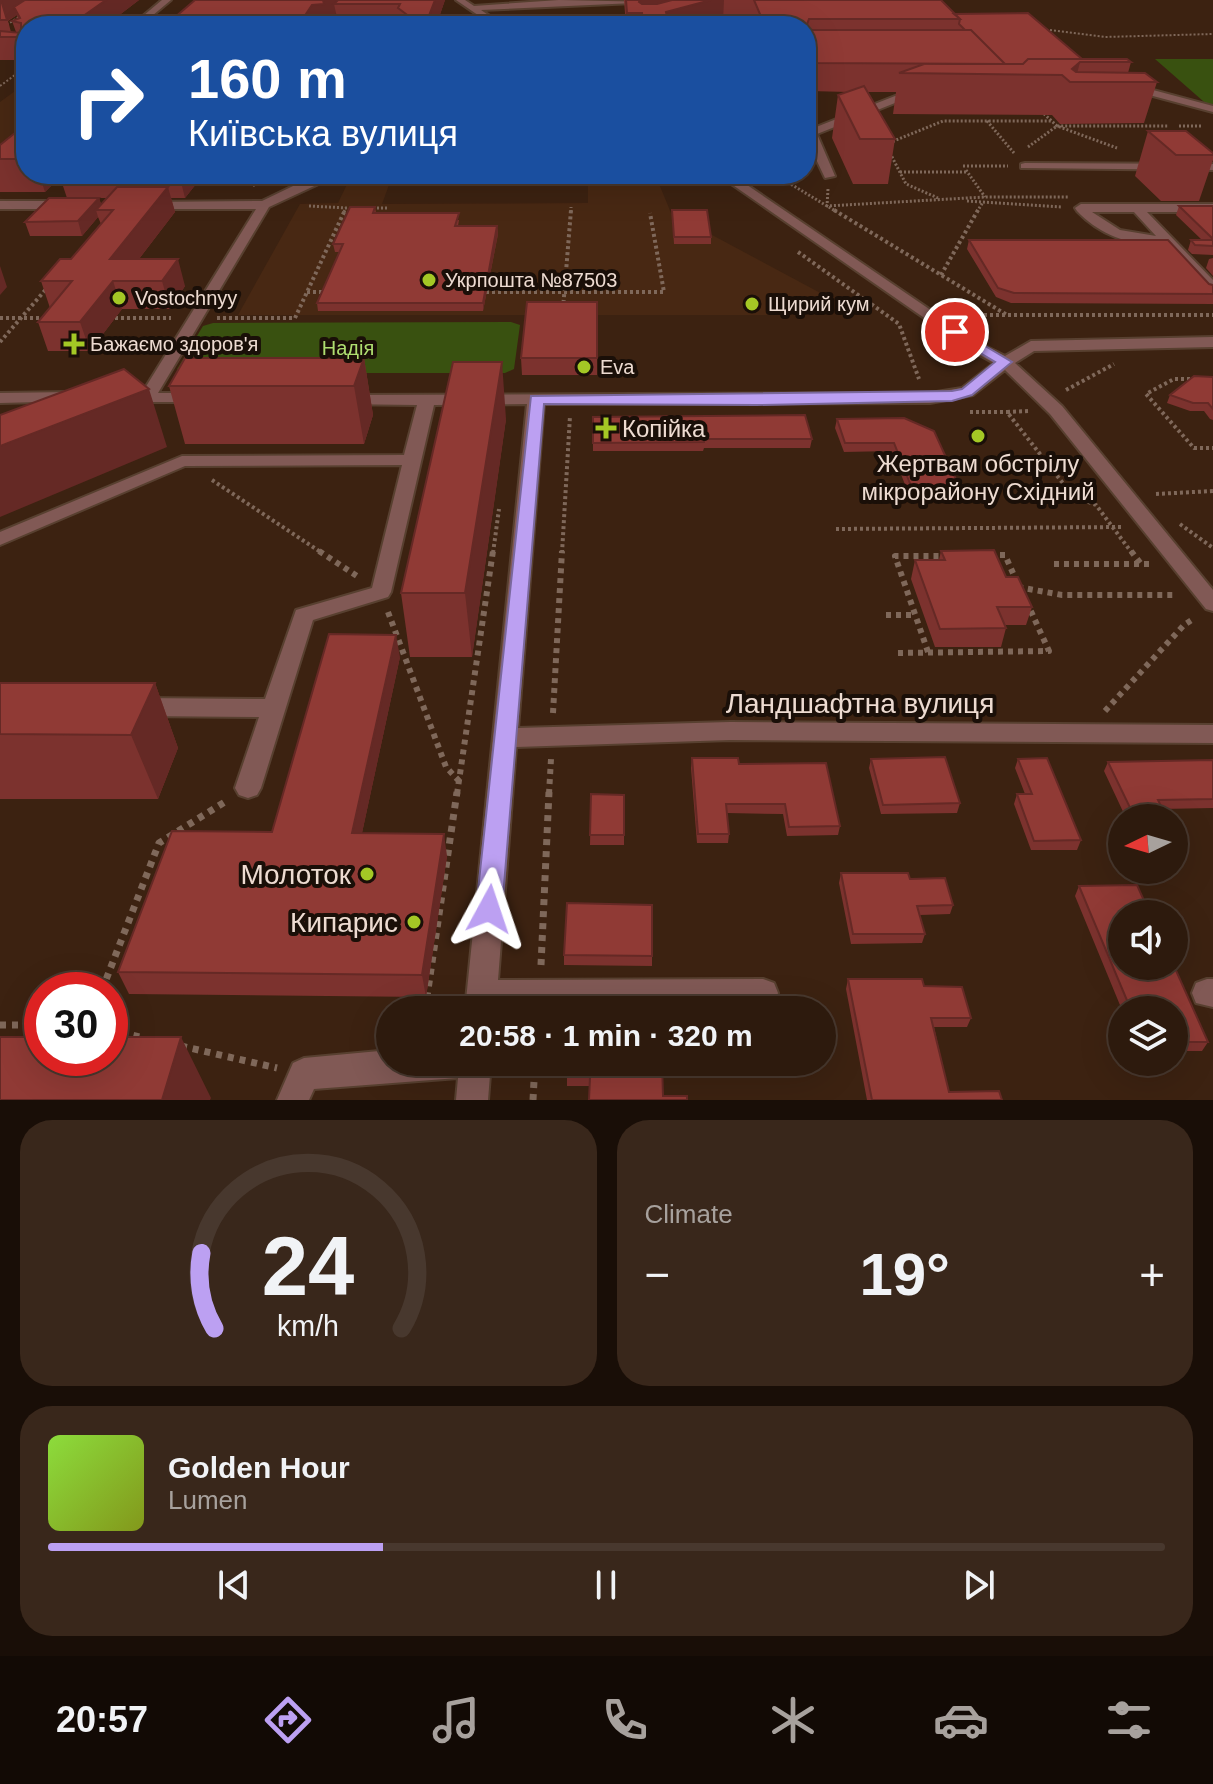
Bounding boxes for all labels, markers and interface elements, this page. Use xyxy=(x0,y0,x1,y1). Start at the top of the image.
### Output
text: 160 m xyxy=(188,47,347,110)
icon: right xyxy=(56,48,160,152)
text: Київська вулиця xyxy=(188,113,458,154)
place label: Укрпошта №87503 xyxy=(445,269,617,291)
marker: Укрпошта №87503 xyxy=(420,271,438,289)
place label: Vostochnyy xyxy=(135,287,237,309)
marker: Vostochnyy xyxy=(110,289,128,307)
place label: Щирий кум xyxy=(768,293,869,315)
marker: Щирий кум xyxy=(743,295,761,313)
pin xyxy=(921,298,989,366)
icon: arrive xyxy=(933,310,977,354)
place label: Бажаємо здоров'я xyxy=(90,333,258,355)
marker: Бажаємо здоров'я xyxy=(65,335,83,353)
park label: Надія xyxy=(322,337,374,359)
place label: Eva xyxy=(600,356,635,378)
marker: Eva xyxy=(575,358,593,376)
place label: Копійка xyxy=(622,415,706,442)
marker: Копійка xyxy=(597,419,615,437)
marker: Жертвам обстрілу мікрорайону Східний xyxy=(969,427,987,445)
place label: Жертвам обстрілу мікрорайону Східний xyxy=(861,450,1095,505)
street label: Ландшафтна вулиця xyxy=(726,688,994,719)
north arrow xyxy=(1108,804,1188,884)
map controls xyxy=(1108,804,1188,1076)
place label: Молоток xyxy=(240,859,352,890)
marker: Молоток xyxy=(358,865,376,883)
position arrow xyxy=(447,867,531,951)
button: sound xyxy=(1108,900,1188,980)
place label: Кипарис xyxy=(290,907,398,938)
marker: Кипарис xyxy=(405,913,423,931)
speed limit sign: 30 xyxy=(24,972,128,1076)
button: layers xyxy=(1108,996,1188,1076)
text: 20:58 · 1 min · 320 m xyxy=(459,1019,753,1052)
text: Climate xyxy=(645,1199,733,1229)
text: 24 xyxy=(262,1220,355,1313)
text: 19° xyxy=(859,1241,950,1308)
text: − xyxy=(645,1250,670,1299)
text: + xyxy=(1139,1250,1165,1299)
text: km/h xyxy=(277,1310,339,1342)
text: Golden Hour xyxy=(168,1451,350,1484)
text: Lumen xyxy=(168,1485,248,1515)
icon: previous xyxy=(212,1563,256,1607)
icon: pause xyxy=(584,1563,628,1607)
icon: next xyxy=(957,1563,1001,1607)
icon: directions xyxy=(260,1692,316,1748)
icon: music xyxy=(428,1692,484,1748)
icon: phone xyxy=(597,1692,653,1748)
icon: climate xyxy=(765,1692,821,1748)
icon: car xyxy=(933,1692,989,1748)
icon: filters xyxy=(1101,1692,1157,1748)
text: 20:57 xyxy=(56,1699,148,1740)

